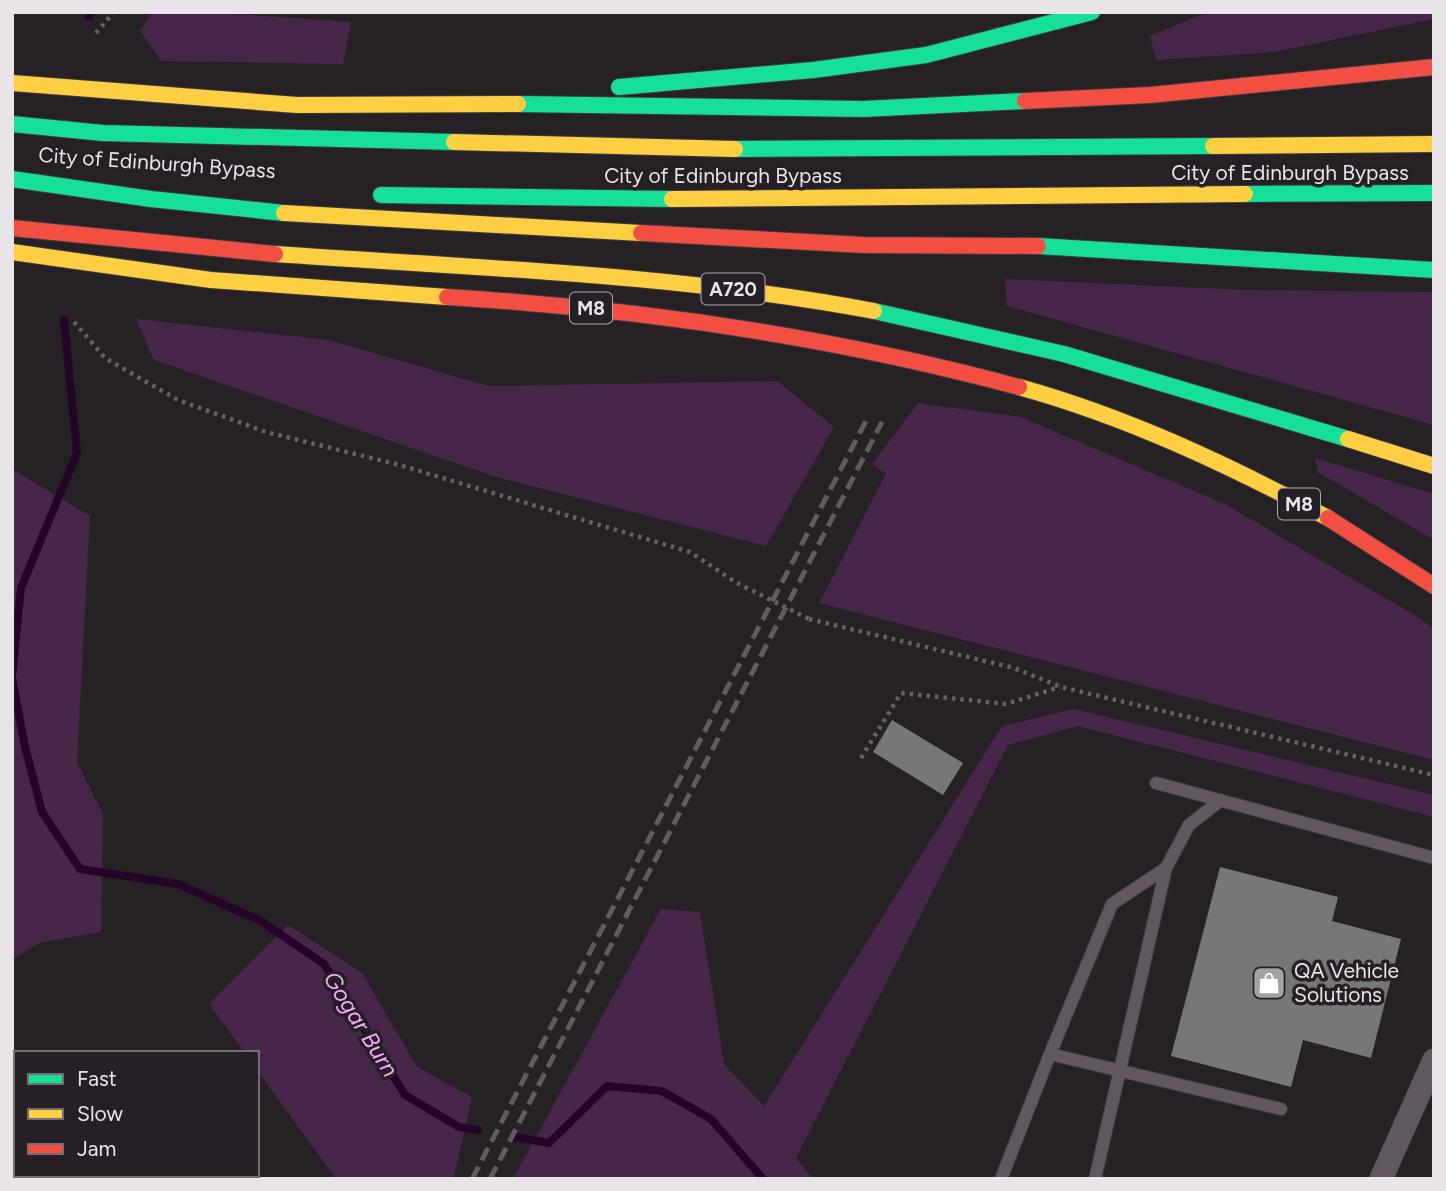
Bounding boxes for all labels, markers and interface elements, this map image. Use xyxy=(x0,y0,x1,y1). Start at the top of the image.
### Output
street label: City of Edinburgh Bypass xyxy=(38,142,276,183)
street label: City of Edinburgh Bypass xyxy=(1171,160,1409,185)
street label: City of Edinburgh Bypass xyxy=(604,163,842,188)
road number: A720 xyxy=(702,274,764,304)
road number: M8 xyxy=(570,292,612,324)
road number: M8 xyxy=(1278,489,1320,520)
place label: QA Vehicle Solutions xyxy=(1294,958,1399,1007)
shop icon: QA Vehicle Solutions xyxy=(1250,964,1288,1002)
water label: Gogar Burn xyxy=(318,966,404,1082)
legend xyxy=(14,1051,259,1177)
text: Fast xyxy=(77,1066,117,1091)
text: Slow xyxy=(77,1101,123,1126)
text: Jam xyxy=(77,1136,116,1161)

